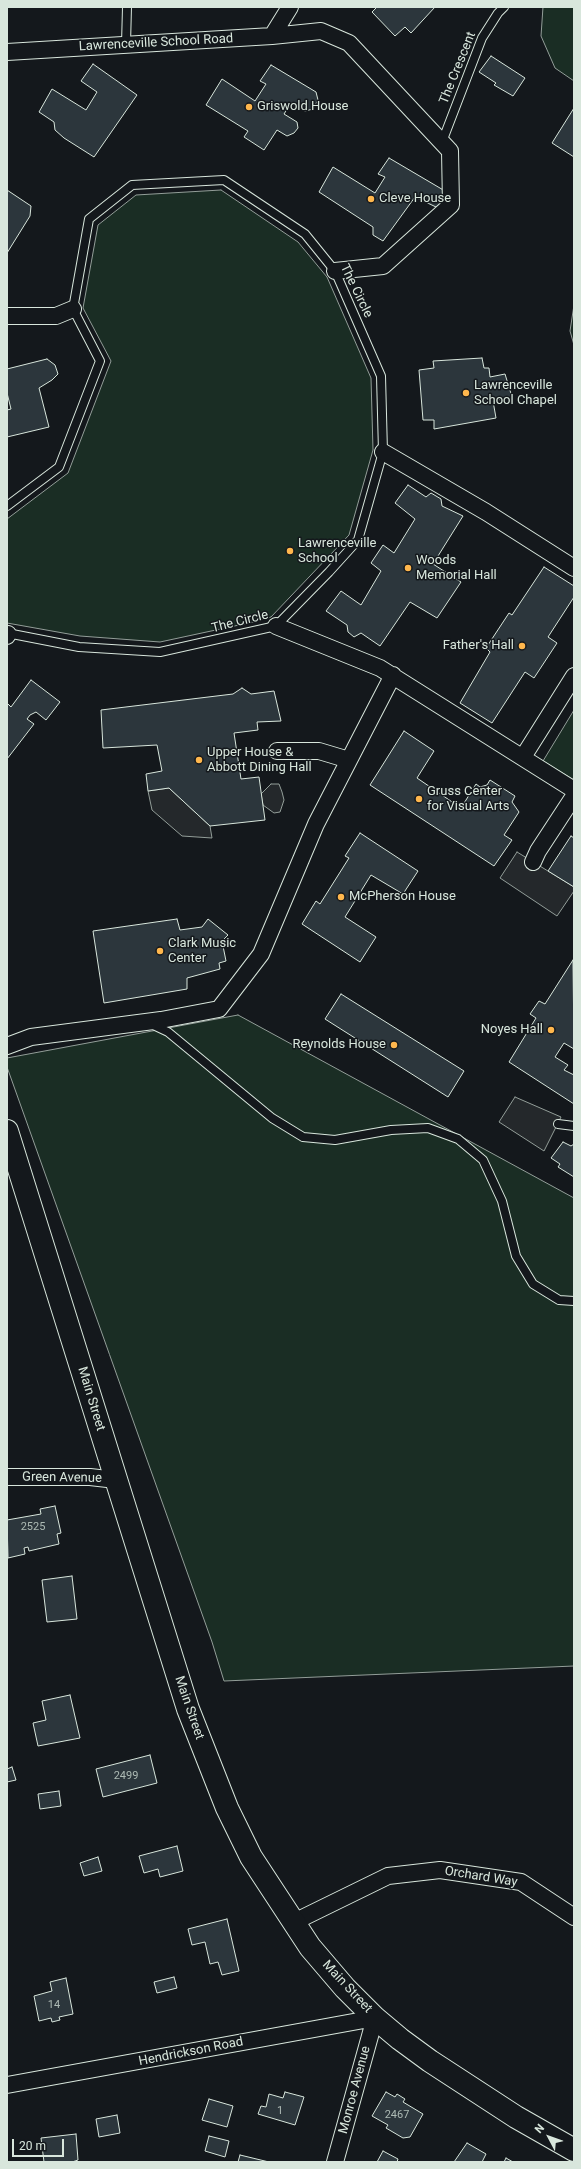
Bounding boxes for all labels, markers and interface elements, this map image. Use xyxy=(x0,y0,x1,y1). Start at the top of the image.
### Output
street label: The Crescent xyxy=(436,30,480,106)
street label: Lawrenceville School Road xyxy=(78,31,234,55)
place label: Griswold House xyxy=(257,99,348,115)
marker: Griswold House xyxy=(244,102,254,112)
place label: Cleve House xyxy=(379,191,451,207)
marker: Cleve House xyxy=(366,194,376,204)
street label: The Circle xyxy=(336,262,376,320)
place label: Lawrenceville School Chapel xyxy=(474,378,557,409)
marker: Lawrenceville School Chapel xyxy=(461,388,471,398)
place label: Lawrenceville School xyxy=(298,536,376,567)
marker: Lawrenceville School xyxy=(285,546,295,556)
place label: Woods Memorial Hall xyxy=(416,553,497,584)
marker: Woods Memorial Hall xyxy=(403,563,413,573)
street label: The Circle xyxy=(210,607,270,637)
place label: Father's Hall xyxy=(443,638,514,654)
marker: Father's Hall xyxy=(517,641,527,651)
place label: Upper House & Abbott Dining Hall xyxy=(207,745,312,776)
marker: Upper House & Abbott Dining Hall xyxy=(194,755,204,765)
place label: Gruss Center for Visual Arts xyxy=(427,784,510,815)
marker: Gruss Center for Visual Arts xyxy=(414,794,424,804)
place label: McPherson House xyxy=(349,889,456,905)
marker: McPherson House xyxy=(336,892,346,902)
place label: Clark Music Center xyxy=(168,936,236,967)
marker: Clark Music Center xyxy=(155,946,165,956)
place label: Noyes Hall xyxy=(481,1022,543,1038)
marker: Noyes Hall xyxy=(546,1025,556,1035)
place label: Reynolds House xyxy=(293,1037,386,1053)
marker: Reynolds House xyxy=(389,1040,399,1050)
street label: Main Street xyxy=(74,1365,108,1433)
street label: Green Avenue xyxy=(22,1470,102,1486)
house number: 2525 xyxy=(21,1520,45,1534)
street label: Main Street xyxy=(171,1674,207,1742)
house number: 2499 xyxy=(114,1769,138,1783)
street label: Orchard Way xyxy=(443,1864,519,1890)
street label: Main Street xyxy=(319,1957,375,2017)
house number: 14 xyxy=(48,1998,60,2012)
street label: Hendrickson Road xyxy=(137,2034,245,2070)
street label: Monroe Avenue xyxy=(336,2044,374,2136)
house number: 1 xyxy=(277,2104,283,2118)
house number: 2467 xyxy=(385,2108,409,2122)
north arrow xyxy=(529,2117,569,2157)
text: N xyxy=(532,2122,547,2136)
scale bar xyxy=(14,2131,66,2157)
text: 20 m xyxy=(19,2139,46,2153)

